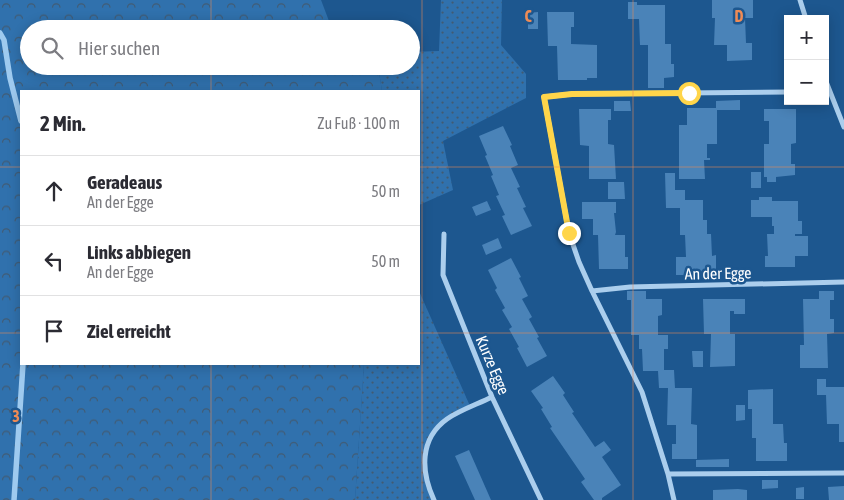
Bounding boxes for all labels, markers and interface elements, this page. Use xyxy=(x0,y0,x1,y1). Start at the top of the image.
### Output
text: C xyxy=(524,7,532,25)
text: D xyxy=(735,7,744,25)
map controls xyxy=(784,15,829,105)
button: + xyxy=(784,15,829,60)
search box xyxy=(20,20,420,75)
icon: search xyxy=(38,34,66,62)
text: Hier suchen xyxy=(78,37,160,59)
button: − xyxy=(784,60,829,105)
route start xyxy=(678,82,701,105)
text: 2 Min. xyxy=(40,111,86,135)
text: Zu Fuß · 100 m xyxy=(317,114,400,132)
text: Geradeaus xyxy=(87,171,162,193)
icon: ahead xyxy=(40,177,68,205)
text: 50 m xyxy=(371,182,400,200)
text: An der Egge xyxy=(87,193,154,211)
route end xyxy=(558,222,581,245)
text: Links abbiegen xyxy=(87,241,191,263)
icon: left xyxy=(40,247,68,275)
text: 50 m xyxy=(371,252,400,270)
text: An der Egge xyxy=(87,263,154,281)
street label: An der Egge xyxy=(684,263,752,284)
icon: arrive xyxy=(40,317,68,345)
text: Ziel erreicht xyxy=(87,320,171,342)
street label: Kurze Egge xyxy=(472,333,513,398)
text: 3 xyxy=(12,407,20,425)

